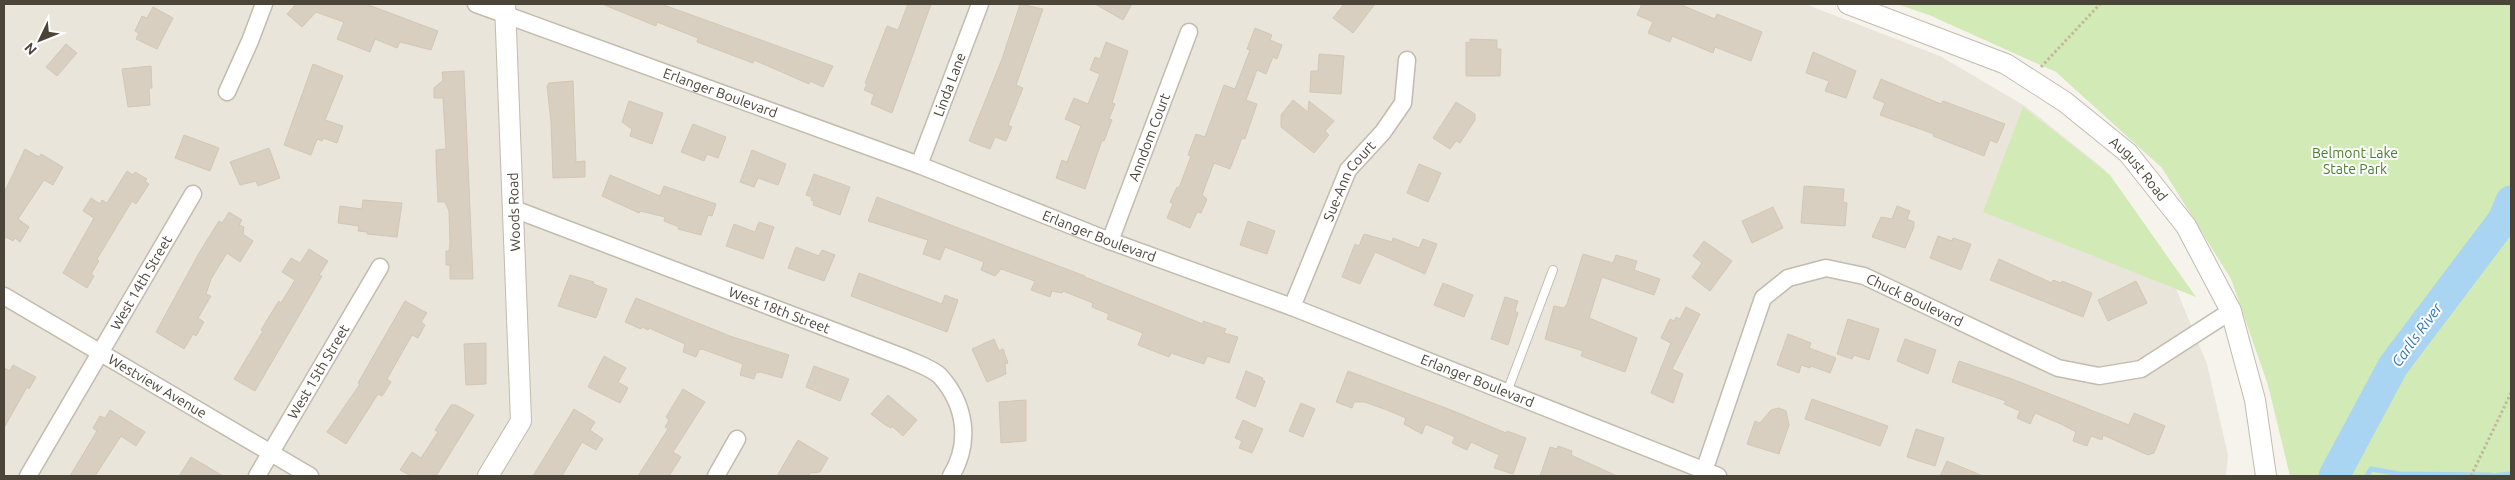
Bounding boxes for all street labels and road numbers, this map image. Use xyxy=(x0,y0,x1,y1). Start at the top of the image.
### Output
street label: Linda Lane xyxy=(930,50,969,119)
street label: Erlanger Boulevard xyxy=(661,65,780,121)
street label: Anndom Court xyxy=(1125,91,1173,183)
street label: August Road xyxy=(2106,133,2171,204)
street label: Sue-Ann Court xyxy=(1320,137,1379,224)
street label: Woods Road xyxy=(505,172,523,252)
street label: Erlanger Boulevard xyxy=(1040,207,1158,265)
street label: West 14th Street xyxy=(107,232,175,333)
street label: Chuck Boulevard xyxy=(1864,270,1966,330)
street label: West 18th Street xyxy=(727,284,833,337)
street label: West 15th Street xyxy=(284,321,353,422)
street label: Westview Avenue xyxy=(105,351,209,421)
street label: Erlanger Boulevard xyxy=(1419,351,1536,410)

